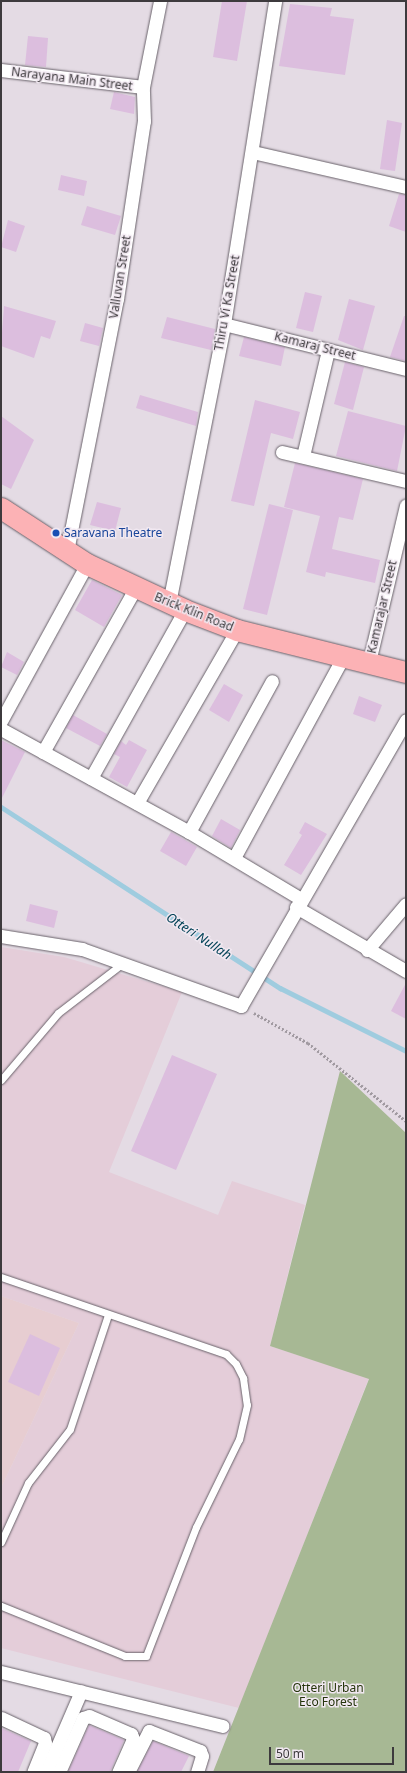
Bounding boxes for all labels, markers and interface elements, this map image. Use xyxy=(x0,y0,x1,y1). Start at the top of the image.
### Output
street label: Narayana Main Street xyxy=(10,64,134,94)
street label: Valluvan Street xyxy=(106,234,134,320)
street label: Thiru Vi Ka Street xyxy=(211,254,243,352)
street label: Kamaraj Street xyxy=(273,329,357,363)
place label: Saravana Theatre xyxy=(64,526,162,540)
marker: Saravana Theatre xyxy=(51,528,61,538)
street label: Kamarajar Street xyxy=(364,559,400,655)
street label: Brick Klin Road xyxy=(152,590,236,634)
water label: Otteri Nullah xyxy=(163,909,235,963)
park label: Otteri Urban Eco Forest xyxy=(292,1681,364,1709)
scale bar xyxy=(271,1739,396,1765)
text: 50 m xyxy=(276,1745,304,1762)

